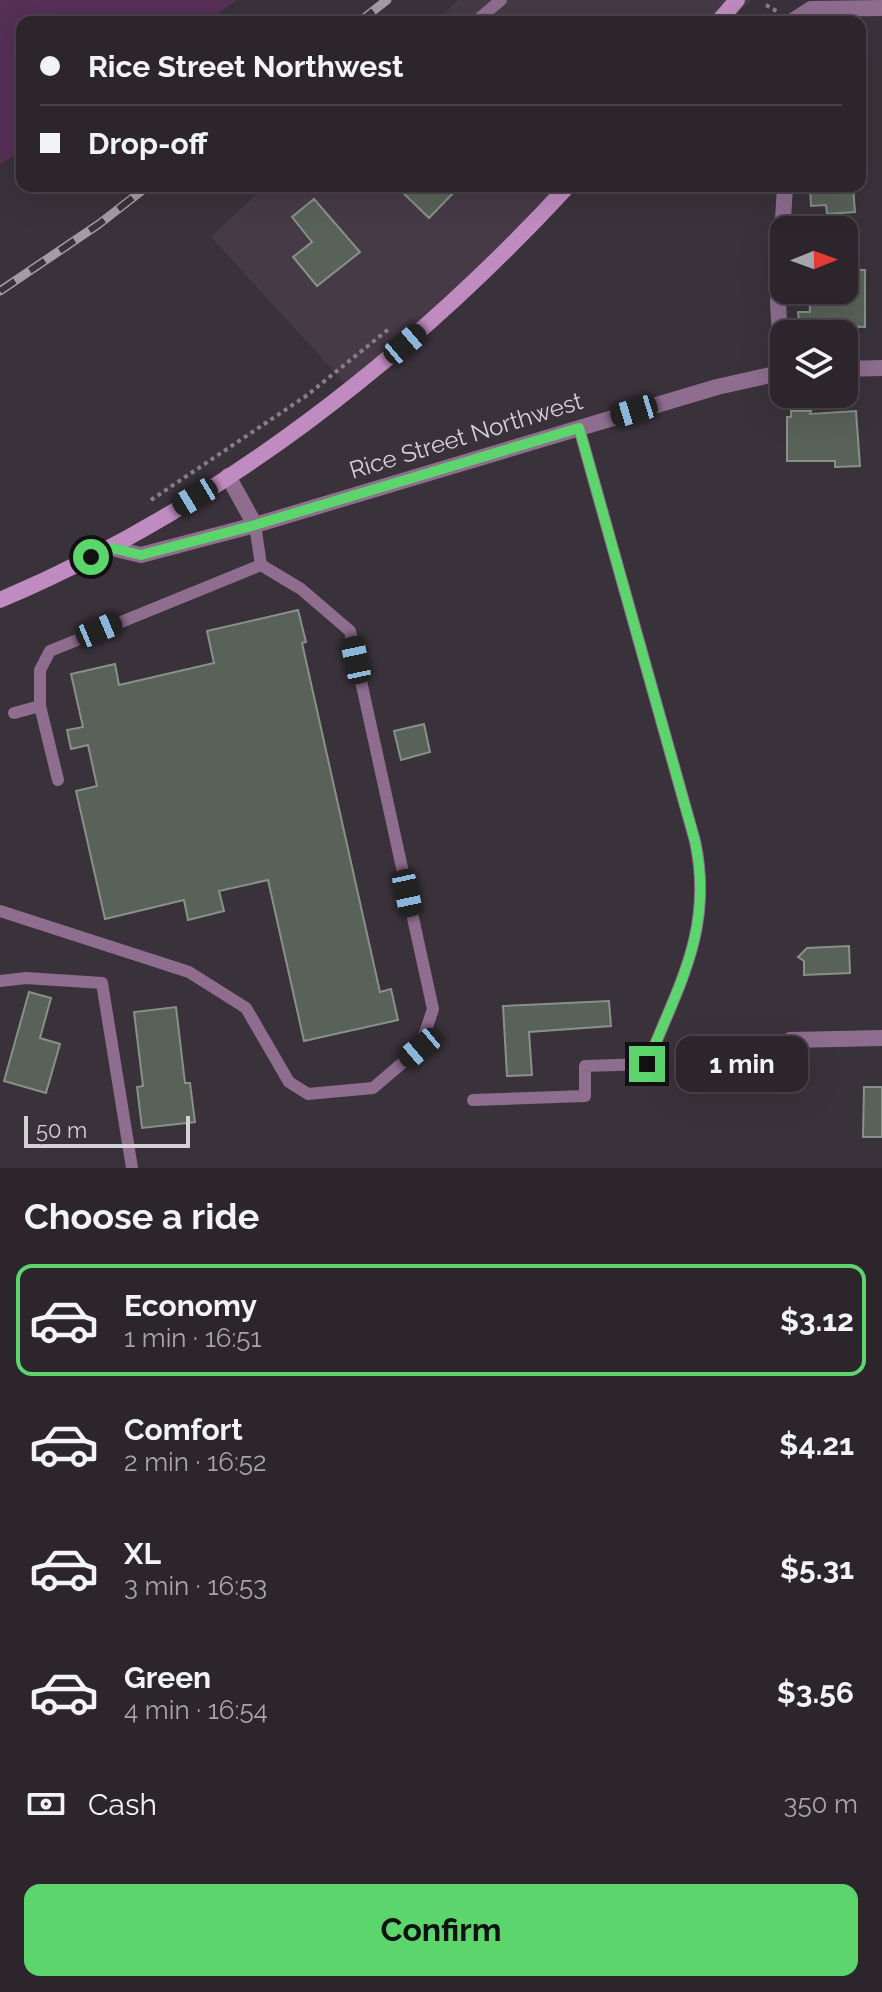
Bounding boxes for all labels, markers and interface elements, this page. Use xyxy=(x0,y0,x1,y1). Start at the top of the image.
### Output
text: Rice Street Northwest xyxy=(88,49,403,84)
text: Drop-off xyxy=(88,126,208,161)
north arrow xyxy=(770,216,858,304)
map controls xyxy=(770,216,858,408)
car xyxy=(379,319,431,369)
button: layers xyxy=(770,320,858,408)
street label: Rice Street Northwest xyxy=(346,386,586,485)
car xyxy=(608,393,660,429)
car xyxy=(168,474,222,520)
route start xyxy=(73,539,109,575)
car xyxy=(72,610,126,650)
car xyxy=(339,634,373,686)
car xyxy=(390,867,424,919)
car xyxy=(394,1023,446,1073)
callout: 1 min xyxy=(675,1036,807,1092)
route end xyxy=(629,1046,665,1082)
text: 1 min xyxy=(709,1049,775,1079)
scale bar xyxy=(24,1112,190,1148)
text: 50 m xyxy=(36,1117,87,1143)
text: Choose a ride xyxy=(24,1195,259,1237)
icon: car xyxy=(28,1284,100,1356)
text: Economy xyxy=(124,1288,257,1323)
text: $3.12 xyxy=(780,1303,854,1338)
text: 1 min · 16:51 xyxy=(124,1323,262,1353)
icon: car xyxy=(28,1408,100,1480)
text: Comfort xyxy=(124,1412,243,1447)
text: $4.21 xyxy=(779,1427,854,1462)
text: 2 min · 16:52 xyxy=(124,1447,266,1477)
icon: car xyxy=(28,1532,100,1604)
text: XL xyxy=(124,1536,161,1571)
text: $5.31 xyxy=(780,1551,854,1586)
text: 3 min · 16:53 xyxy=(124,1571,267,1601)
icon: car xyxy=(28,1656,100,1728)
text: Green xyxy=(124,1660,211,1695)
text: $3.56 xyxy=(777,1675,854,1710)
text: 4 min · 16:54 xyxy=(124,1695,268,1725)
icon: cash xyxy=(24,1782,68,1826)
text: Cash xyxy=(88,1787,157,1822)
text: 350 m xyxy=(784,1789,858,1819)
button: Confirm xyxy=(24,1884,858,1976)

